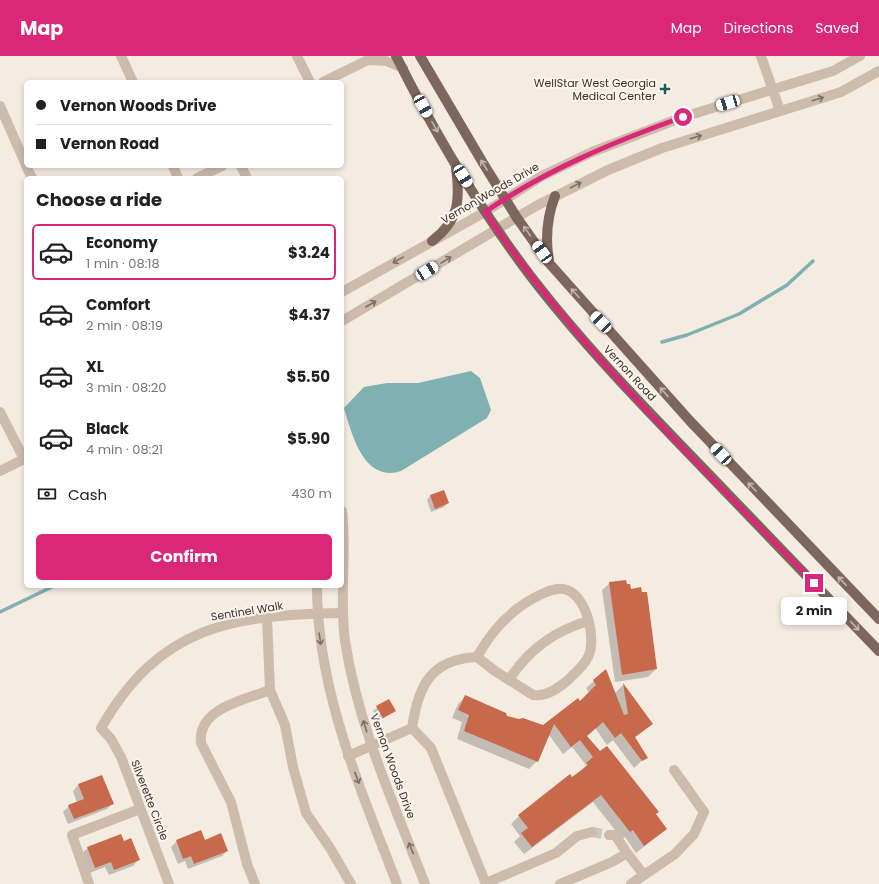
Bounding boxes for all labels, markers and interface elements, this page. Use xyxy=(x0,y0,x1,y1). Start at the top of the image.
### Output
text: Map xyxy=(20,15,63,42)
text: Map xyxy=(671,18,702,38)
text: Directions xyxy=(724,18,793,38)
text: Saved xyxy=(815,18,859,38)
place label: WellStar West Georgia Medical Center xyxy=(534,75,656,104)
marker: WellStar West Georgia Medical Center xyxy=(659,83,671,95)
car xyxy=(412,93,434,119)
car xyxy=(715,94,741,112)
text: Vernon Woods Drive xyxy=(60,95,217,116)
one-way arrow xyxy=(811,95,824,102)
route start xyxy=(674,108,692,126)
one-way arrow xyxy=(432,121,440,133)
text: Vernon Road xyxy=(60,133,159,154)
one-way arrow xyxy=(689,133,702,140)
street label: Vernon Woods Drive xyxy=(438,158,542,228)
one-way arrow xyxy=(480,160,488,171)
car xyxy=(452,163,474,189)
one-way arrow xyxy=(569,181,581,188)
text: Choose a ride xyxy=(36,187,162,212)
one-way arrow xyxy=(523,226,531,237)
text: Economy xyxy=(86,232,158,253)
icon: car xyxy=(38,234,74,270)
car xyxy=(530,239,554,265)
text: $3.24 xyxy=(288,242,330,263)
text: 1 min · 08:18 xyxy=(86,254,160,273)
one-way arrow xyxy=(440,255,452,263)
one-way arrow xyxy=(392,256,404,264)
car xyxy=(414,260,440,282)
one-way arrow xyxy=(570,288,579,298)
text: Comfort xyxy=(86,294,150,315)
icon: car xyxy=(38,296,74,332)
one-way arrow xyxy=(365,299,377,307)
text: $4.37 xyxy=(289,304,330,325)
car xyxy=(588,309,614,335)
text: 2 min · 08:19 xyxy=(86,316,163,335)
street label: Vernon Road xyxy=(600,342,660,404)
text: XL xyxy=(86,356,104,377)
icon: car xyxy=(38,358,74,394)
text: $5.50 xyxy=(287,366,330,387)
text: 3 min · 08:20 xyxy=(86,378,167,397)
one-way arrow xyxy=(659,387,669,397)
text: Black xyxy=(86,418,129,439)
icon: car xyxy=(38,420,74,456)
text: $5.90 xyxy=(287,428,330,449)
text: 4 min · 08:21 xyxy=(86,440,163,459)
car xyxy=(708,441,734,467)
one-way arrow xyxy=(748,482,757,492)
icon: cash xyxy=(36,483,58,505)
text: Cash xyxy=(68,484,107,505)
text: 430 m xyxy=(291,484,332,503)
button: Confirm xyxy=(36,534,332,580)
route end xyxy=(805,574,823,592)
one-way arrow xyxy=(837,576,847,586)
street label: Sentinel Walk xyxy=(210,597,285,625)
callout: 2 min xyxy=(781,597,847,625)
text: 2 min xyxy=(796,601,832,620)
one-way arrow xyxy=(851,621,860,631)
one-way arrow xyxy=(316,632,324,645)
street label: Vernon Woods Drive xyxy=(367,711,420,821)
one-way arrow xyxy=(361,720,368,733)
street label: Silverette Circle xyxy=(127,757,173,843)
one-way arrow xyxy=(353,771,361,783)
one-way arrow xyxy=(407,842,415,854)

